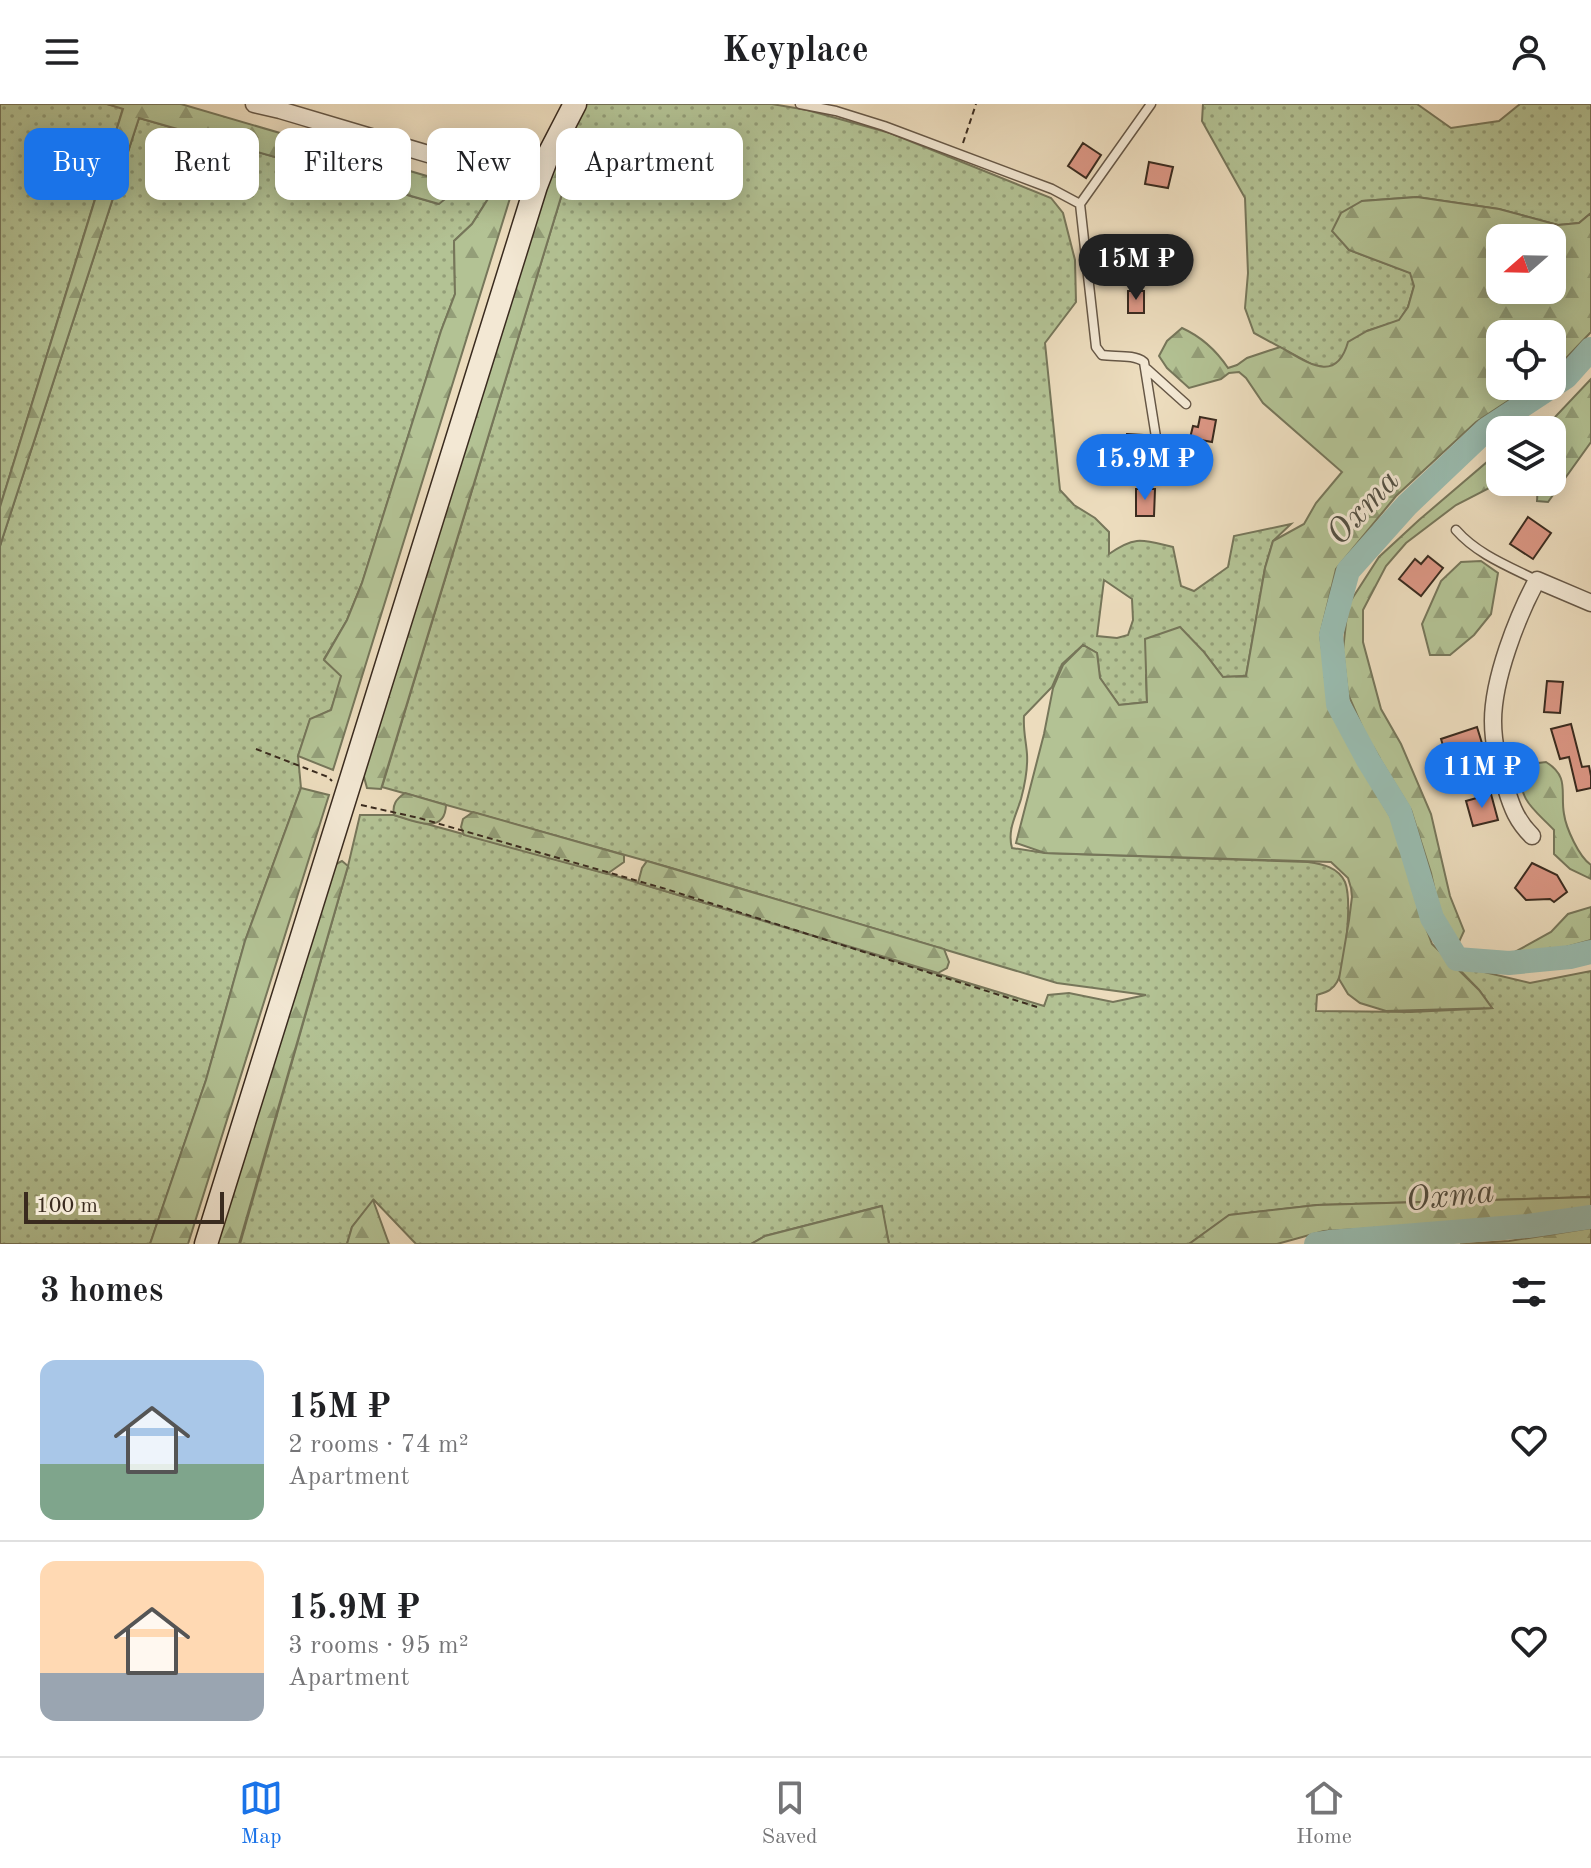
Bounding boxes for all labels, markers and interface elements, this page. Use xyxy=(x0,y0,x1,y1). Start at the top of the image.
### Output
icon: menu xyxy=(40,30,84,74)
icon: person xyxy=(1507,30,1551,74)
text: Keyplace xyxy=(722,34,869,70)
chip: Buy xyxy=(24,128,129,200)
chip: Rent xyxy=(145,128,259,200)
chip: Filters xyxy=(275,128,411,200)
chip: New xyxy=(427,128,540,200)
chip: Apartment xyxy=(556,128,743,200)
north arrow xyxy=(1486,224,1566,304)
map controls xyxy=(1486,224,1566,496)
pin: 15M ₽ xyxy=(1080,234,1192,302)
text: 15M ₽ xyxy=(1097,247,1175,273)
button: locate xyxy=(1486,320,1566,400)
button: layers xyxy=(1486,416,1566,496)
pin: 15.9M ₽ xyxy=(1071,434,1219,502)
text: 15.9M ₽ xyxy=(1094,447,1196,473)
water label: Охта xyxy=(1321,464,1407,552)
pin: 11M ₽ xyxy=(1426,742,1538,810)
text: 11M ₽ xyxy=(1443,755,1521,781)
water label: Охта xyxy=(1404,1175,1496,1219)
scale bar xyxy=(24,1188,224,1224)
text: 100 m xyxy=(36,1195,98,1217)
icon: filters xyxy=(1507,1270,1551,1314)
text: 3 homes xyxy=(40,1275,163,1309)
text: 15M ₽ xyxy=(288,1391,391,1425)
icon: home xyxy=(104,1392,200,1488)
icon: heart xyxy=(1507,1418,1551,1462)
text: 2 rooms · 74 m² xyxy=(288,1432,469,1458)
text: Apartment xyxy=(288,1464,410,1490)
text: 15.9M ₽ xyxy=(288,1592,420,1626)
icon: home xyxy=(104,1593,200,1689)
icon: heart xyxy=(1507,1619,1551,1663)
text: 3 rooms · 95 m² xyxy=(288,1633,469,1659)
text: Apartment xyxy=(288,1665,410,1691)
tab: Map xyxy=(239,1776,283,1851)
tab: Saved xyxy=(762,1776,818,1851)
tab: Home xyxy=(1296,1776,1352,1851)

